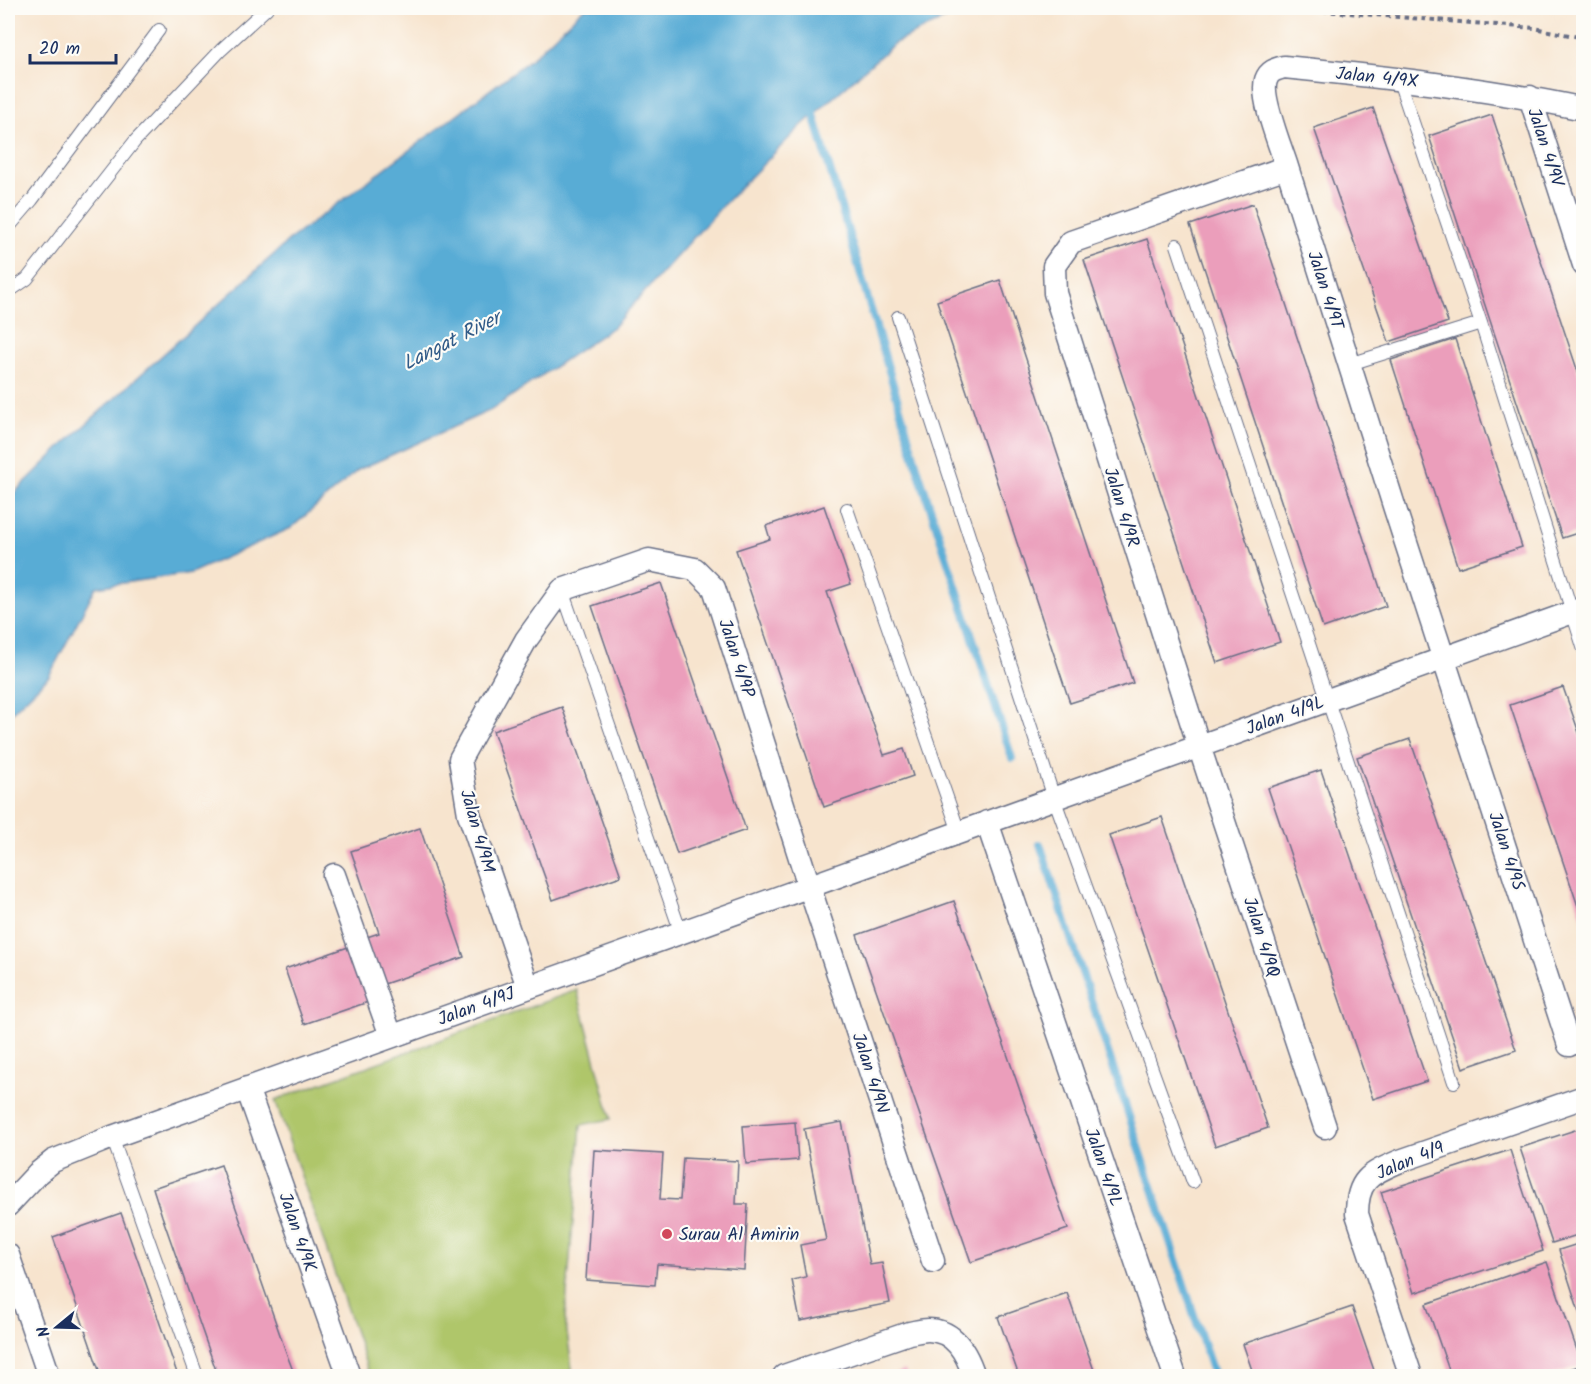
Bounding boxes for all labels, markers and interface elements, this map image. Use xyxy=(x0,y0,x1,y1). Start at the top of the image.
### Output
scale bar xyxy=(30,27,116,65)
text: 20 m xyxy=(39,35,80,64)
street label: Jalan 4/9X xyxy=(1334,60,1420,97)
street label: Jalan 4/9V xyxy=(1518,104,1571,192)
street label: Jalan 4/9T xyxy=(1298,247,1351,335)
water label: Langat River xyxy=(397,301,510,380)
street label: Jalan 4/9R xyxy=(1095,464,1146,551)
street label: Jalan 4/9P xyxy=(709,615,762,703)
street label: Jalan 4/9L xyxy=(1242,689,1329,744)
street label: Jalan 4/9M xyxy=(451,786,503,877)
street label: Jalan 4/9S xyxy=(1479,808,1532,895)
street label: Jalan 4/9Q xyxy=(1234,893,1287,981)
street label: Jalan 4/9J xyxy=(434,980,520,1035)
street label: Jalan 4/9N xyxy=(843,1029,896,1118)
street label: Jalan 4/9L xyxy=(1076,1124,1130,1211)
street label: Jalan 4/9 xyxy=(1372,1134,1449,1189)
street label: Jalan 4/9K xyxy=(269,1189,324,1276)
place label: Surau Al Amirin xyxy=(679,1221,799,1250)
marker: Surau Al Amirin xyxy=(660,1227,674,1241)
north arrow xyxy=(27,1297,87,1357)
text: N xyxy=(31,1323,58,1340)

